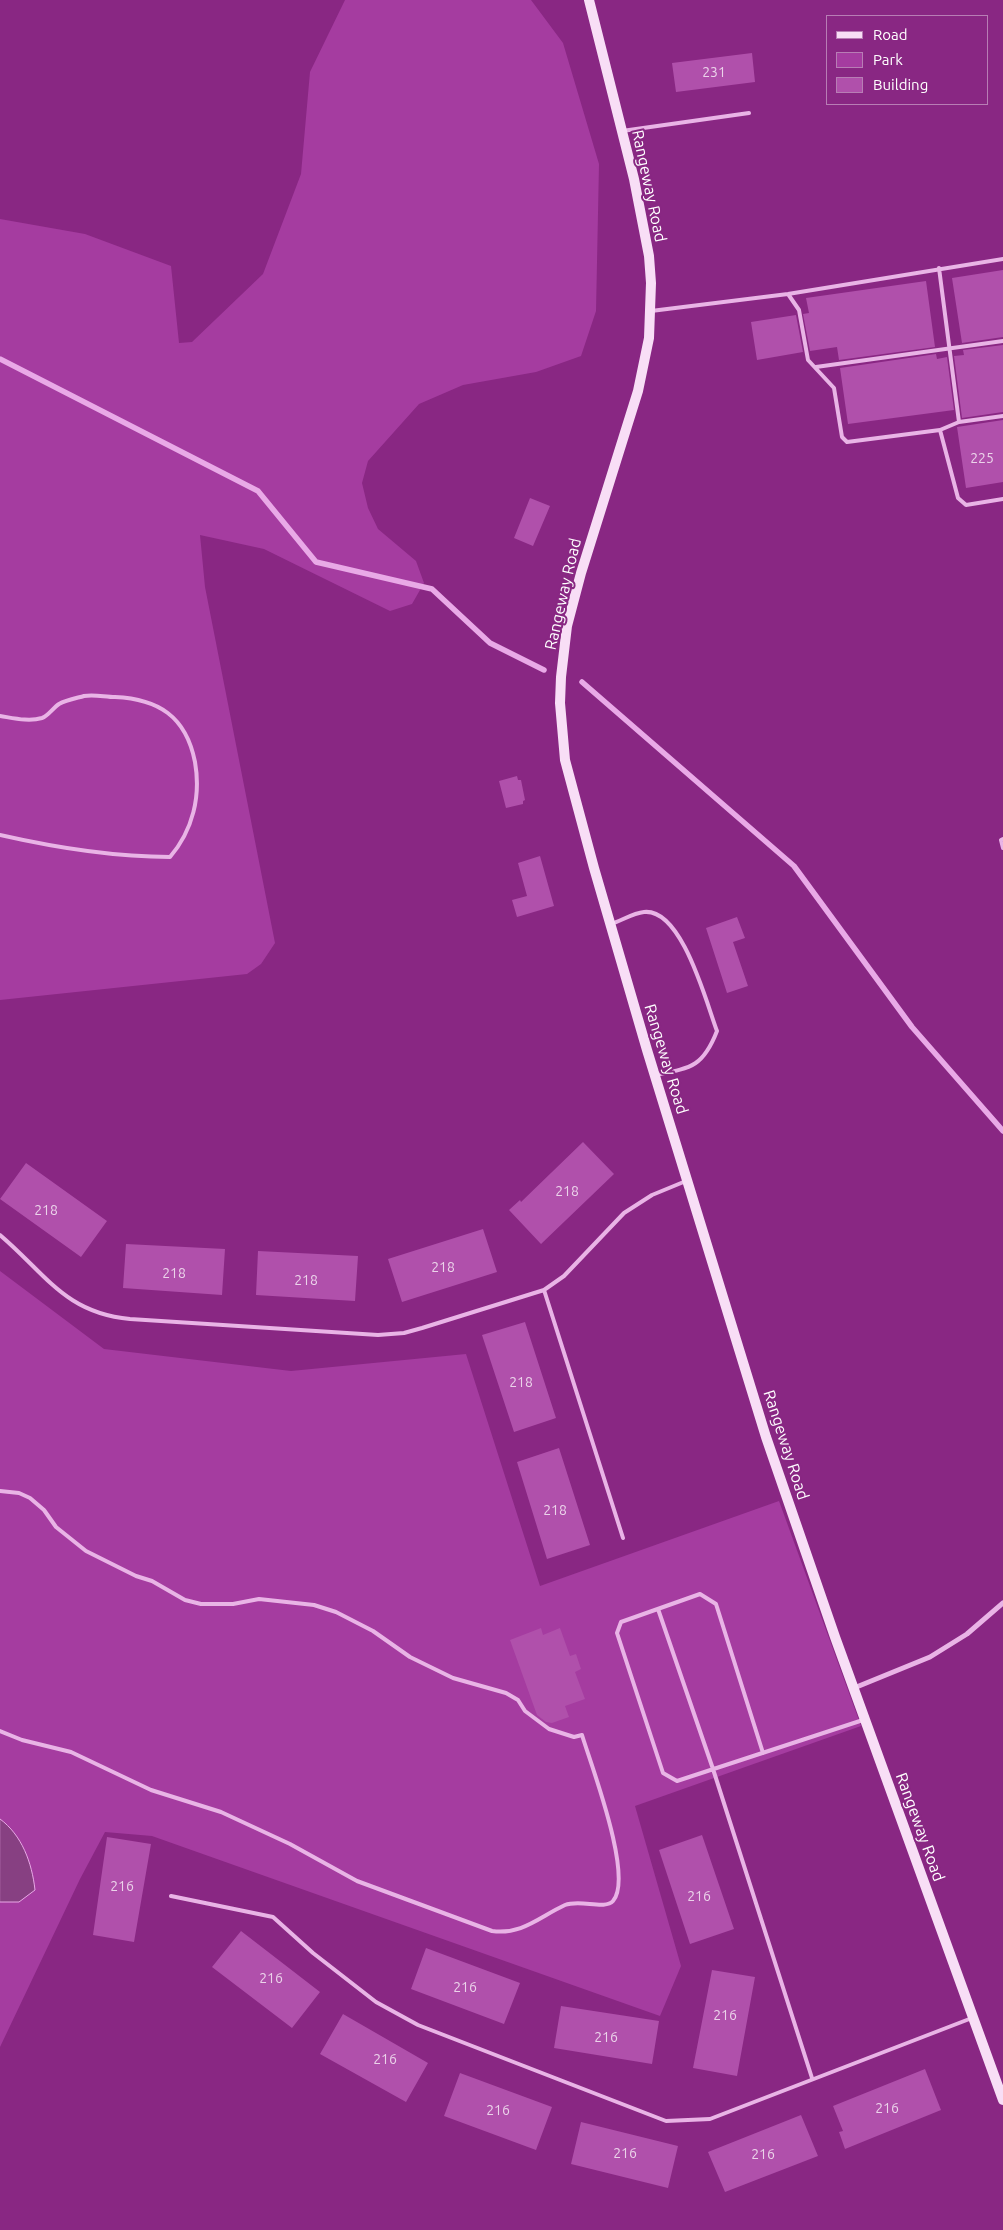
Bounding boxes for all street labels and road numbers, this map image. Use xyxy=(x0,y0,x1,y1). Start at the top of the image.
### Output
street label: Rangeway Road xyxy=(628,128,670,244)
street label: Rangeway Road xyxy=(541,536,585,652)
street label: Rangeway Road xyxy=(640,1002,692,1116)
street label: Rangeway Road xyxy=(759,1388,813,1502)
street label: Rangeway Road xyxy=(891,1770,949,1884)

